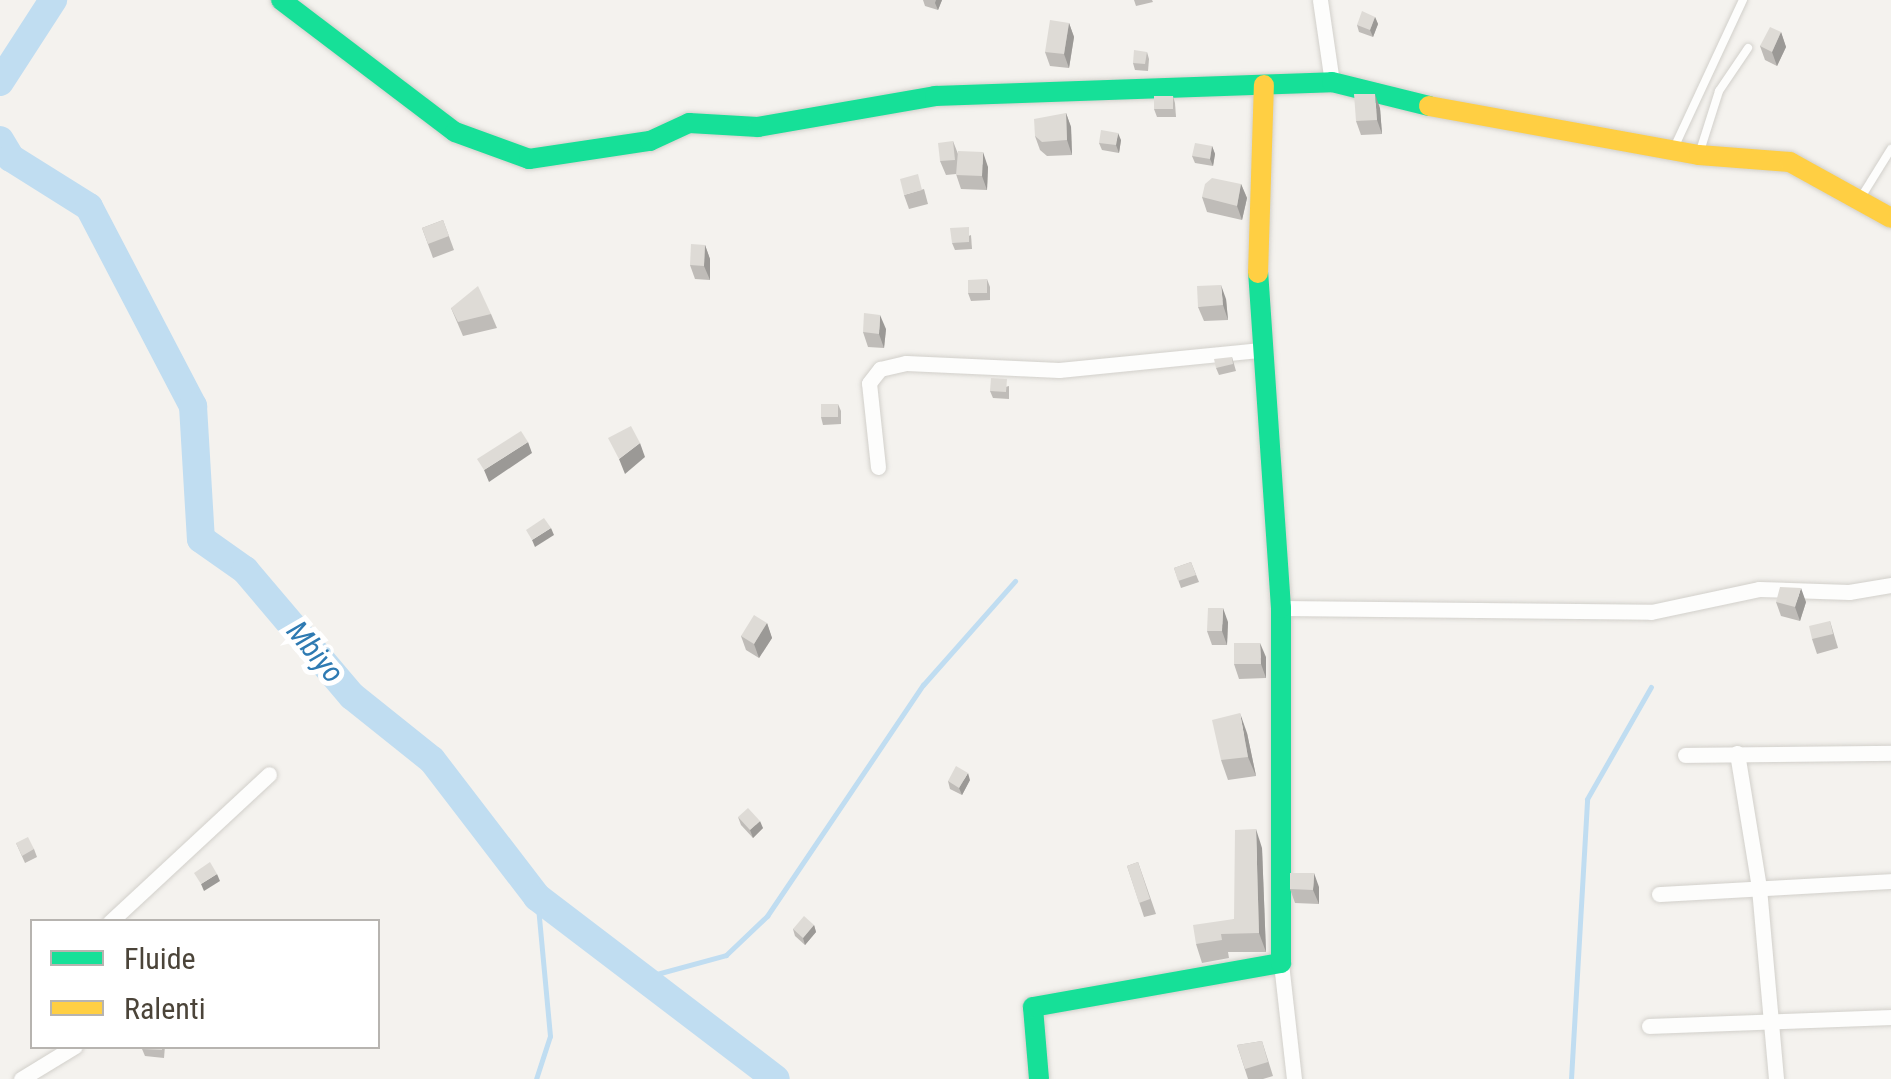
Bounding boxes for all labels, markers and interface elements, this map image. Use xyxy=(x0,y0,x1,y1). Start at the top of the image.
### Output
water label: Mbiyo xyxy=(279,614,351,690)
legend xyxy=(30,919,380,1049)
text: Fluide xyxy=(124,941,196,976)
text: Ralenti xyxy=(124,991,206,1026)

